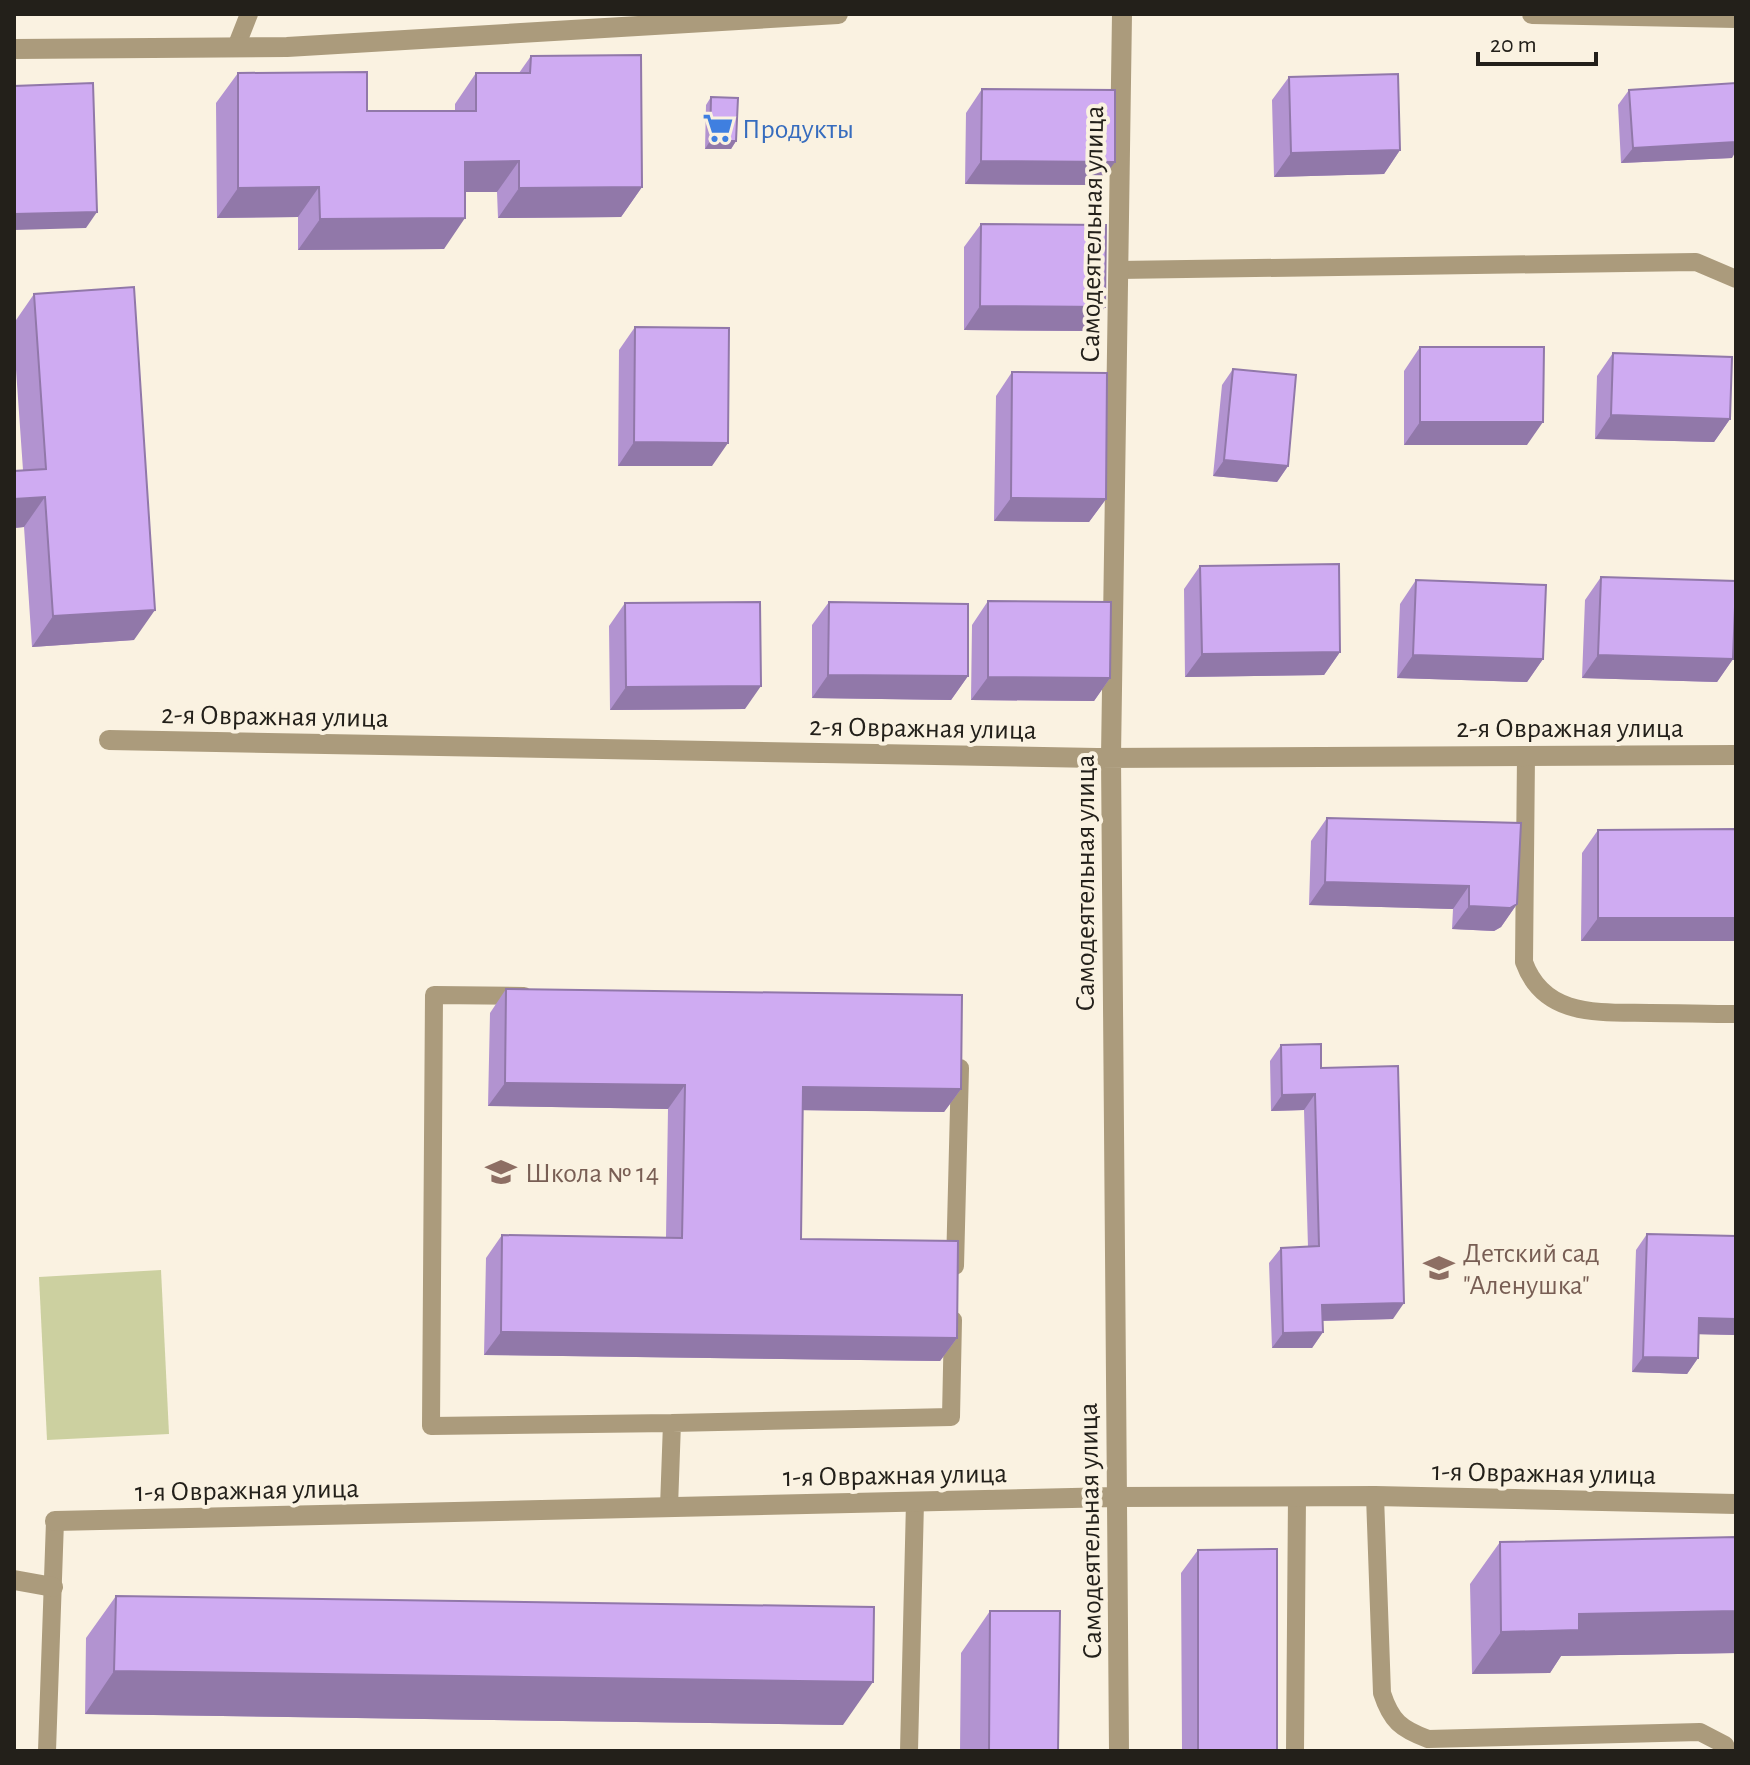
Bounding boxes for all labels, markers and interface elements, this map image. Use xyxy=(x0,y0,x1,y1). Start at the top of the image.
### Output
scale bar xyxy=(1478,16,1596,66)
text: 20 m xyxy=(1490,33,1537,57)
street label: Самодеятельная улица xyxy=(1077,105,1109,363)
supermarket icon: Продукты xyxy=(701,111,735,145)
place label: Продукты xyxy=(742,116,854,144)
street label: 2-я Овражная улица xyxy=(161,701,389,733)
street label: 2-я Овражная улица xyxy=(809,713,1037,745)
street label: 2-я Овражная улица xyxy=(1456,715,1684,743)
street label: Самодеятельная улица xyxy=(1072,754,1100,1012)
school or university icon: Школа № 14 xyxy=(484,1155,518,1189)
place label: Школа № 14 xyxy=(525,1160,659,1188)
place label: Детский сад "Аленушка" xyxy=(1463,1240,1600,1300)
school or university icon: Детский сад "Аленушка" xyxy=(1422,1251,1456,1285)
street label: Самодеятельная улица xyxy=(1075,1402,1107,1660)
street label: 1-я Овражная улица xyxy=(1432,1458,1657,1490)
street label: 1-я Овражная улица xyxy=(783,1460,1008,1492)
street label: 1-я Овражная улица xyxy=(135,1475,360,1507)

